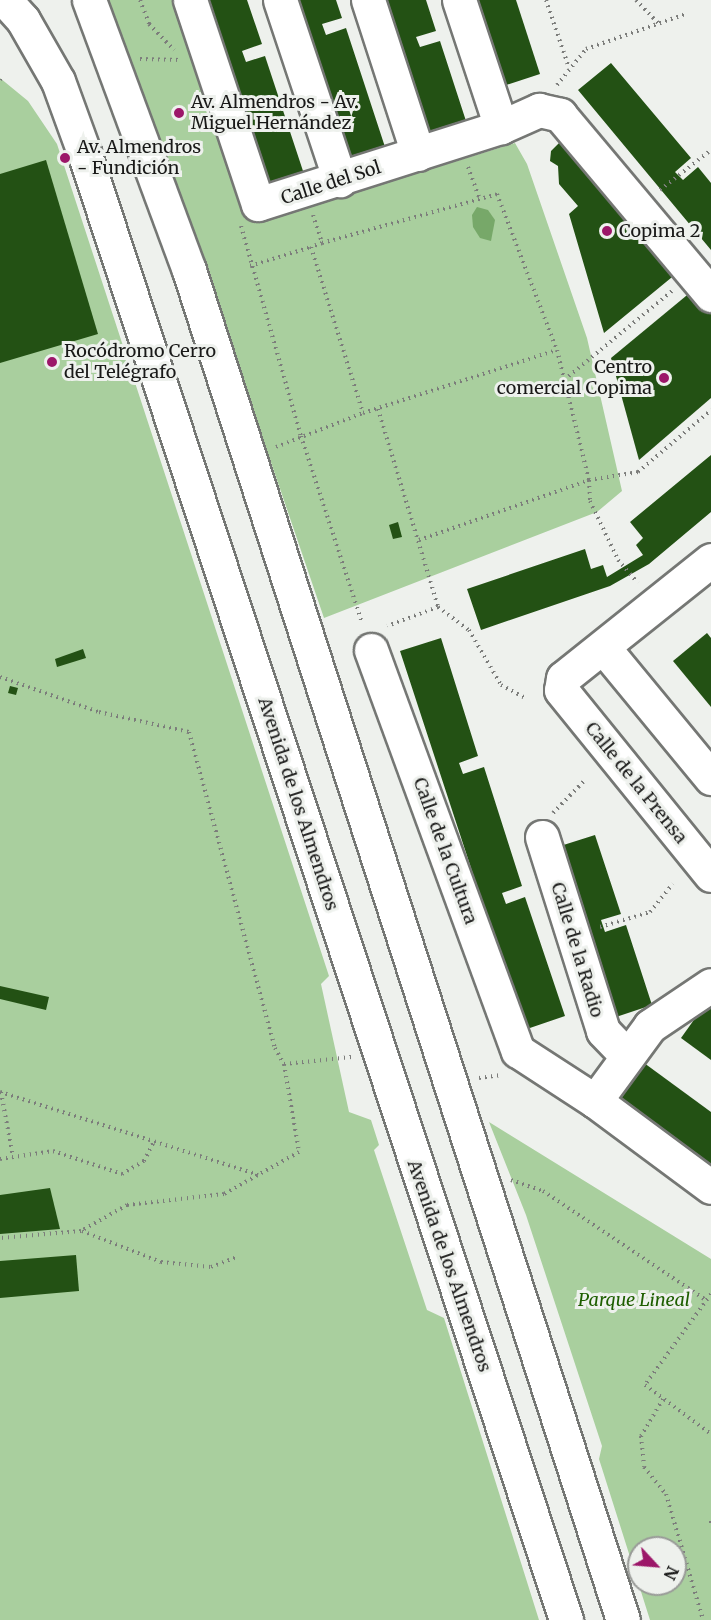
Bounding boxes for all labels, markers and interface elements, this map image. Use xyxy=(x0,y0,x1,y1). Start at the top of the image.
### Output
place label: Av. Almendros - Av. Miguel Hernández xyxy=(191,92,359,134)
marker: Av. Almendros - Av. Miguel Hernández xyxy=(172,106,186,120)
place label: Av. Almendros - Fundición xyxy=(77,137,201,180)
marker: Av. Almendros - Fundición xyxy=(58,151,72,165)
street label: Calle del Sol xyxy=(278,157,384,209)
place label: Copima 2 xyxy=(619,220,700,242)
marker: Copima 2 xyxy=(600,224,614,238)
place label: Rocódromo Cerro del Telégrafo xyxy=(64,341,216,384)
marker: Rocódromo Cerro del Telégrafo xyxy=(45,355,59,369)
place label: Centro comercial Copima xyxy=(497,357,652,400)
marker: Centro comercial Copima xyxy=(657,371,671,385)
street label: Avenida de los Almendros xyxy=(253,695,343,913)
street label: Calle de la Prensa xyxy=(580,718,692,848)
street label: Calle de la Cultura xyxy=(408,775,482,927)
street label: Calle de la Radio xyxy=(546,880,608,1020)
street label: Avenida de los Almendros xyxy=(403,1157,495,1375)
park label: Parque Lineal xyxy=(578,1289,690,1311)
north arrow xyxy=(627,1536,687,1596)
text: N xyxy=(660,1563,683,1583)

